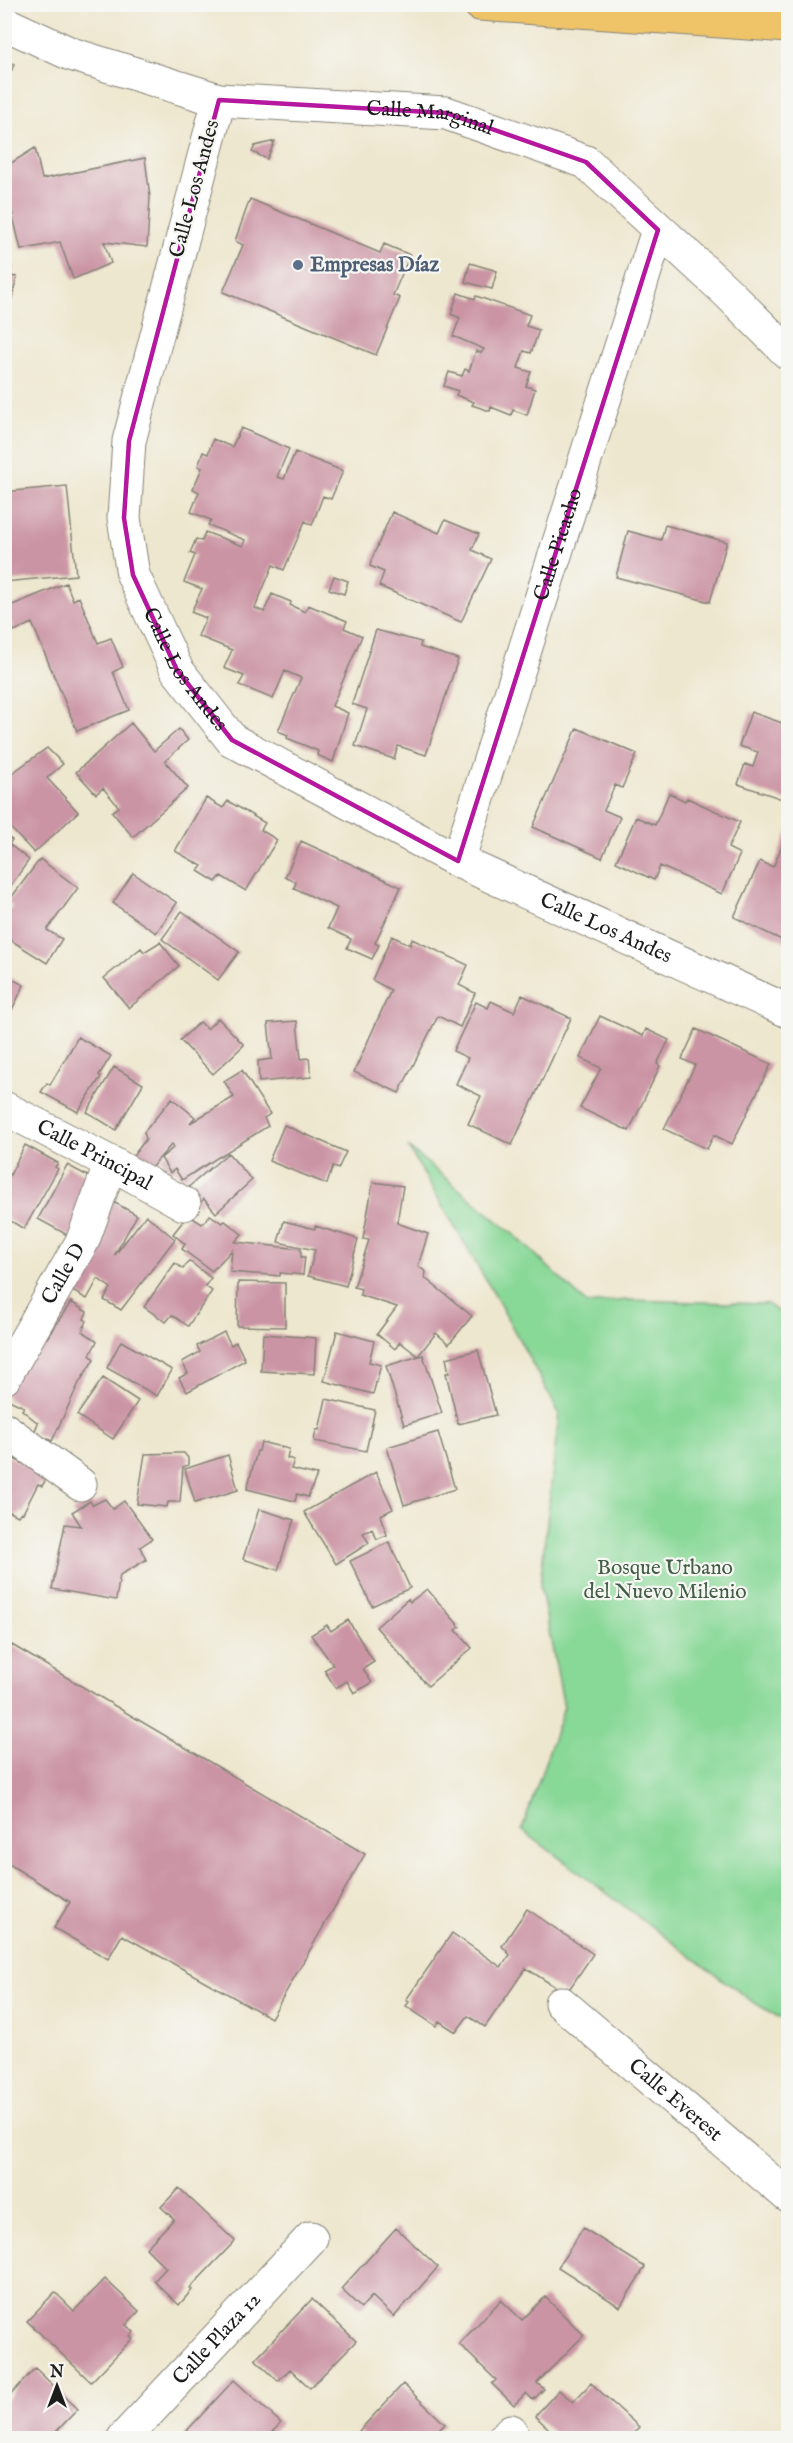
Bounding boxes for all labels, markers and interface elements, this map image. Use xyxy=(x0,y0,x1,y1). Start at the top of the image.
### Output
street label: Calle Marginal xyxy=(365,95,497,142)
street label: Calle Los Andes xyxy=(164,117,226,261)
place label: Empresas Díaz xyxy=(310,252,439,279)
marker: Empresas Díaz xyxy=(291,258,305,272)
street label: Calle Picacho xyxy=(528,485,589,604)
street label: Calle Los Andes xyxy=(137,603,234,737)
street label: Calle Los Andes xyxy=(536,887,676,970)
street label: Calle Principal xyxy=(32,1114,157,1197)
street label: Calle D xyxy=(35,1238,92,1309)
park label: Bosque Urbano del Nuevo Milenio xyxy=(583,1555,747,1606)
street label: Calle Everest xyxy=(623,2053,728,2148)
street label: Calle Plaza 12 xyxy=(167,2286,267,2391)
north arrow xyxy=(27,2356,87,2416)
text: N xyxy=(49,2363,64,2383)

